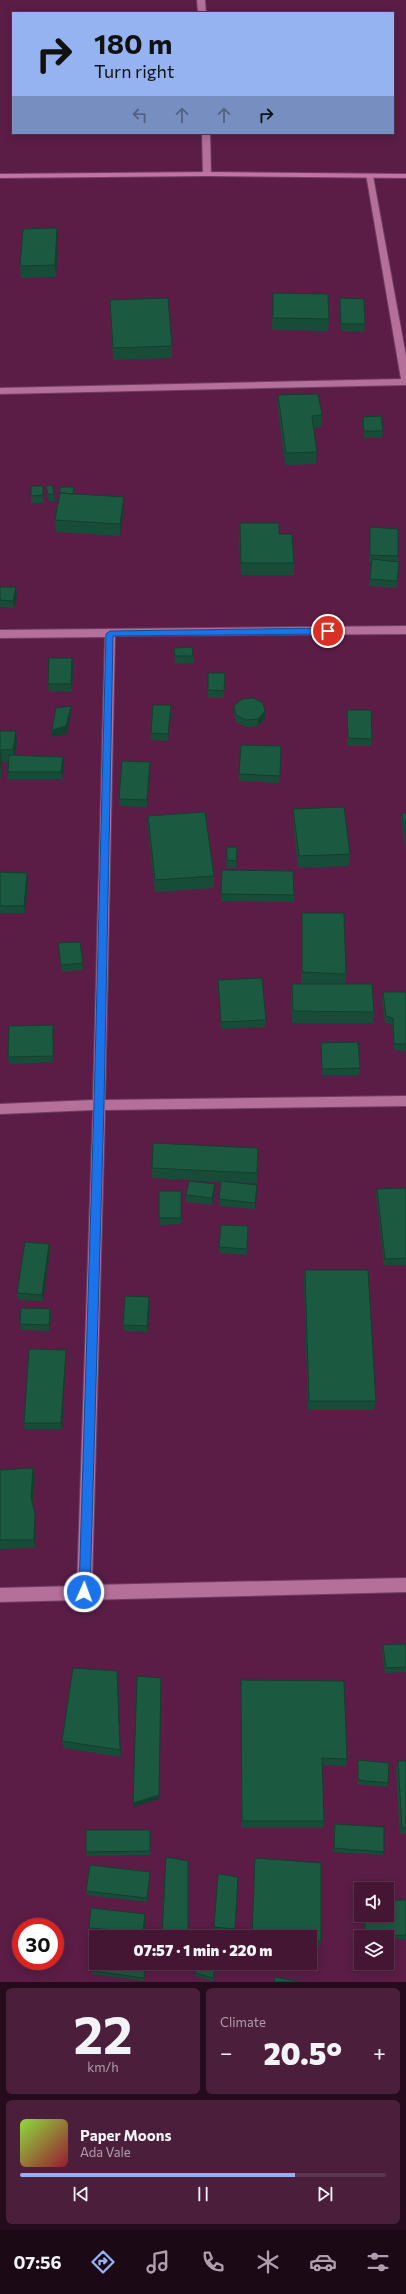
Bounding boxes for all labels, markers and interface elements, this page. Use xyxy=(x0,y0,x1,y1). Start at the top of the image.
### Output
text: 180 m xyxy=(94,26,172,60)
icon: right xyxy=(28,28,80,80)
text: Turn right xyxy=(94,60,174,82)
icon: left xyxy=(129,104,151,126)
icon: ahead xyxy=(171,104,193,126)
icon: ahead xyxy=(213,104,235,126)
icon: right xyxy=(255,104,277,126)
pin xyxy=(311,614,345,648)
icon: arrive xyxy=(317,620,339,642)
position arrow xyxy=(63,1571,105,1613)
map controls xyxy=(354,1882,394,1970)
button: sound xyxy=(354,1882,394,1922)
speed limit sign: 30 xyxy=(12,1918,64,1970)
button: layers xyxy=(354,1930,394,1970)
text: 07:57 · 1 min · 220 m xyxy=(134,1941,272,1959)
text: 22 xyxy=(73,2001,133,2065)
text: Climate xyxy=(220,2014,266,2030)
text: 20.5° xyxy=(263,2034,342,2071)
text: − xyxy=(220,2039,233,2066)
text: + xyxy=(373,2039,386,2066)
text: km/h xyxy=(87,2059,119,2075)
text: Paper Moons xyxy=(80,2126,171,2144)
text: Ada Vale xyxy=(80,2144,131,2160)
icon: previous xyxy=(70,2183,92,2205)
icon: pause xyxy=(192,2183,214,2205)
icon: next xyxy=(314,2183,336,2205)
icon: directions xyxy=(89,2248,117,2276)
icon: music xyxy=(144,2248,172,2276)
icon: phone xyxy=(199,2248,227,2276)
icon: climate xyxy=(254,2248,282,2276)
icon: car xyxy=(309,2248,337,2276)
icon: filters xyxy=(364,2248,392,2276)
text: 07:56 xyxy=(14,2251,62,2273)

